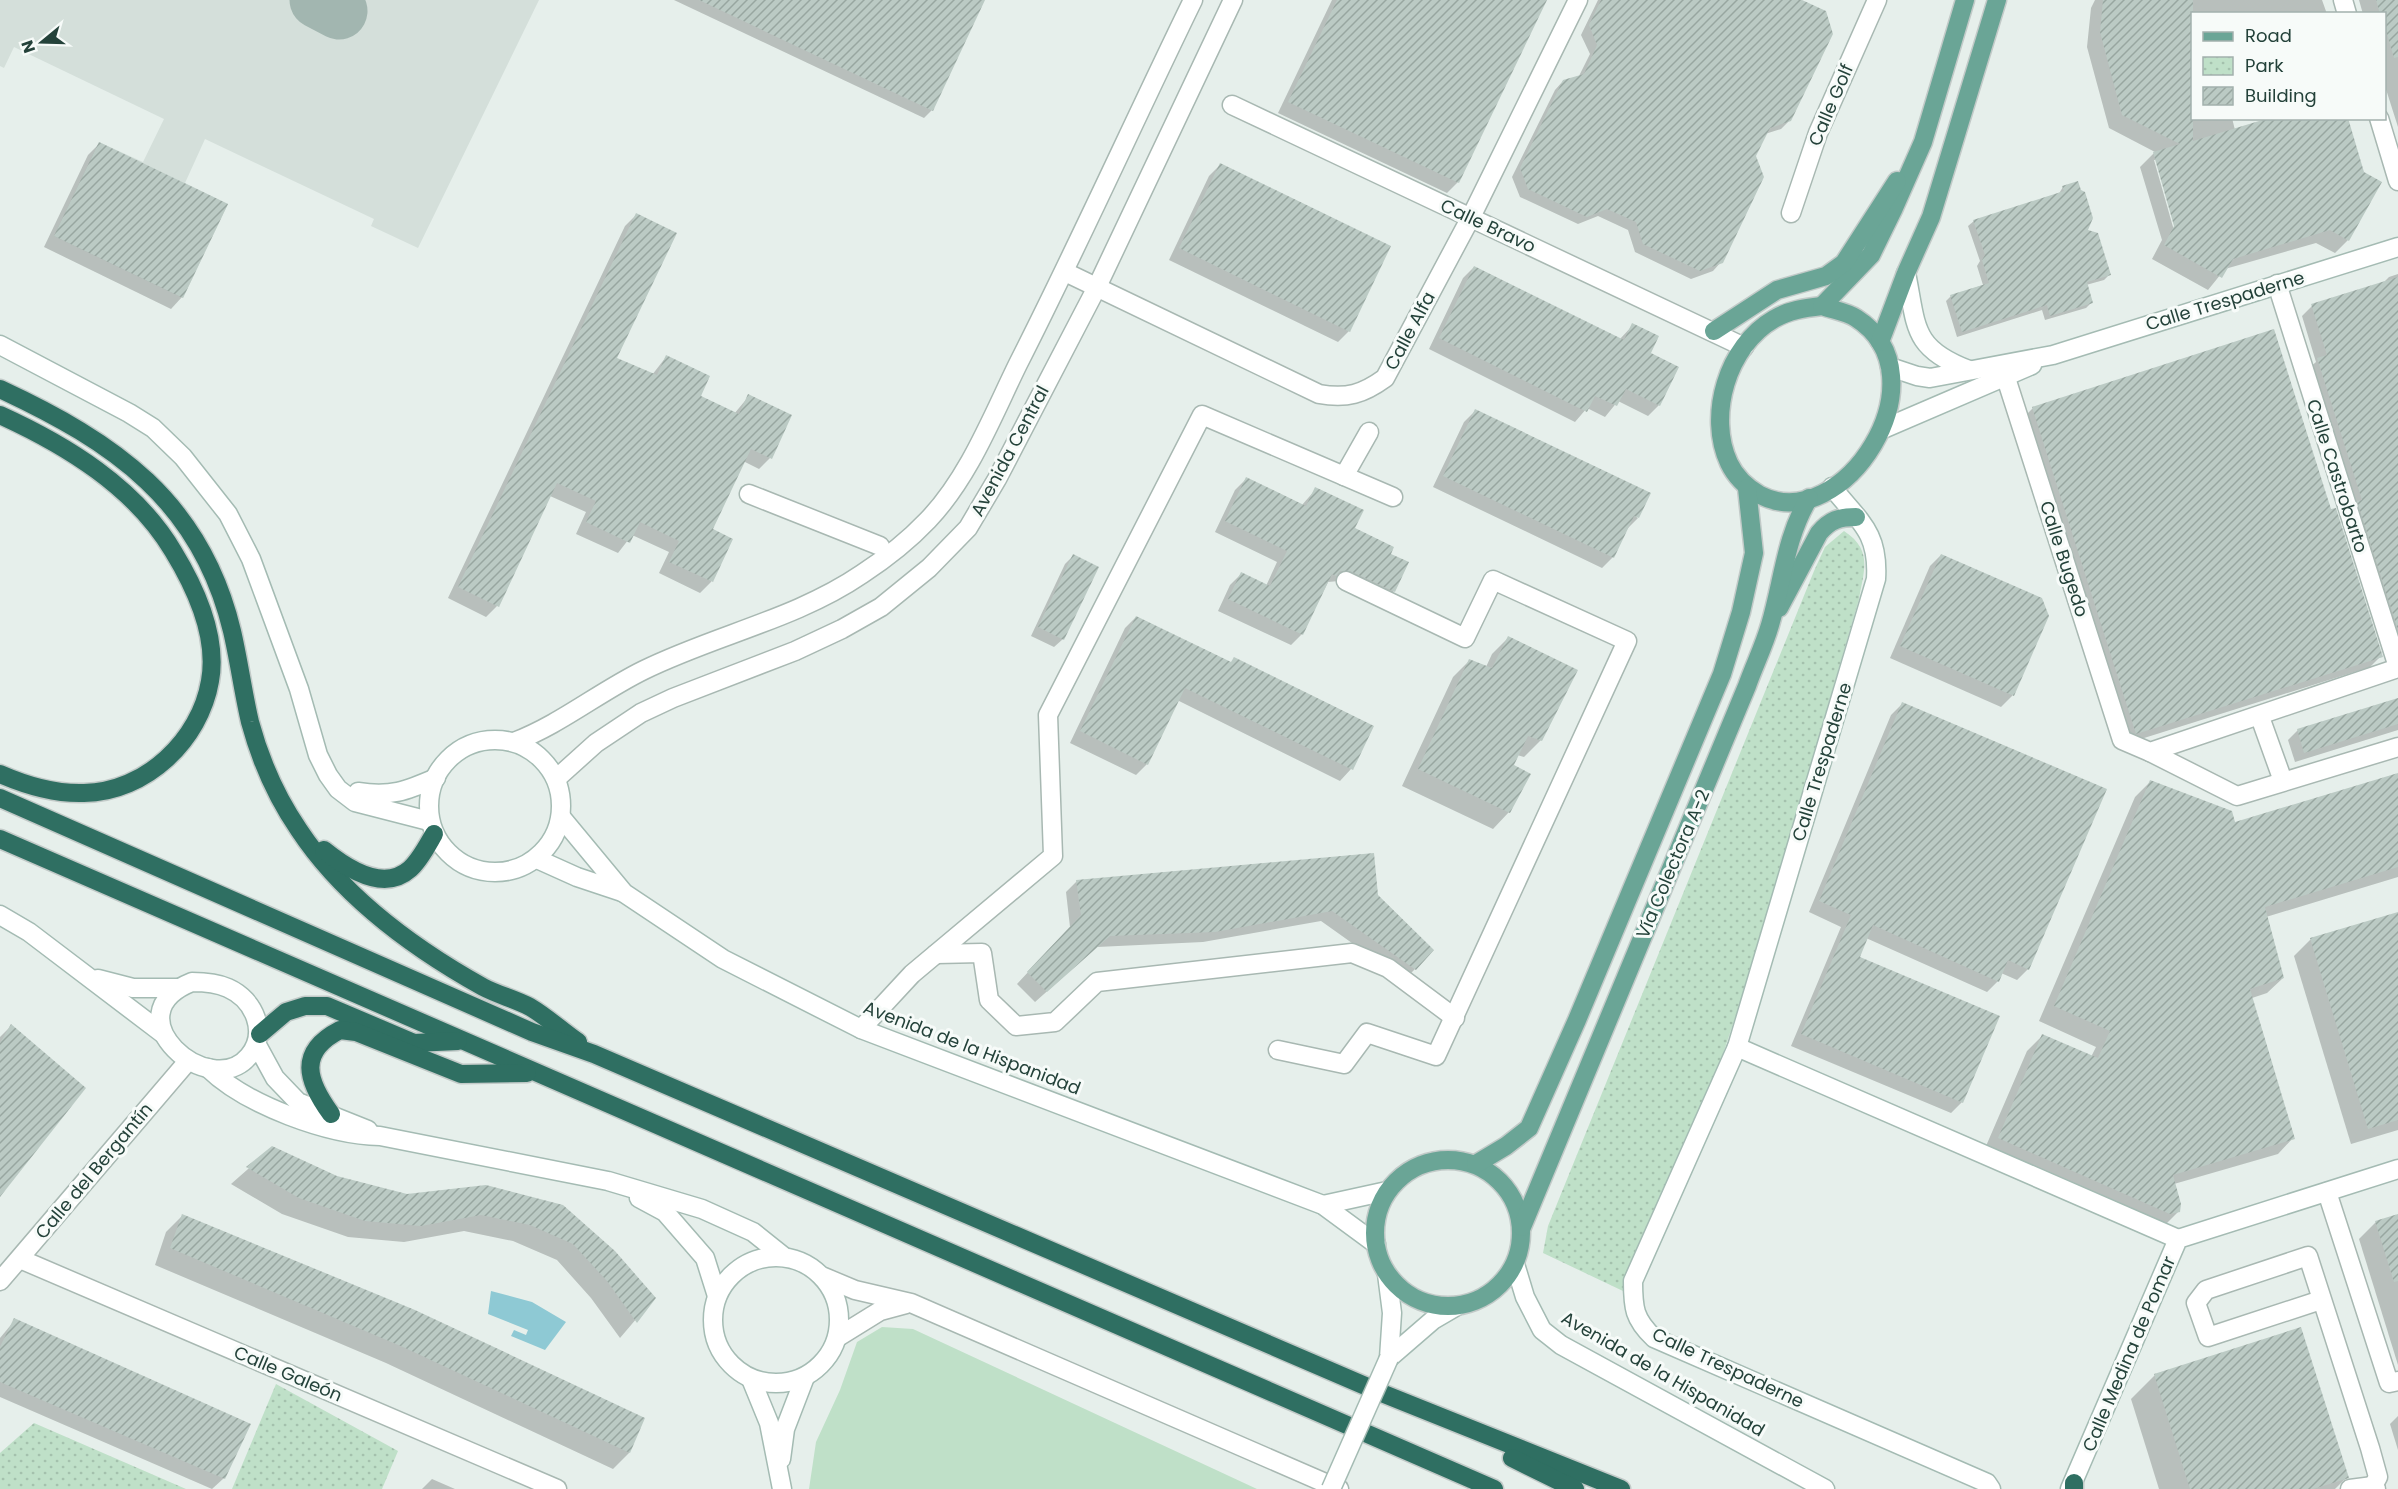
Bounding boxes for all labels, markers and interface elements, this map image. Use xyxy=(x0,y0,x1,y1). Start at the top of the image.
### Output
north arrow xyxy=(12,12,72,72)
legend xyxy=(2191,12,2386,120)
text: Road xyxy=(2245,23,2292,48)
text: N xyxy=(15,37,41,56)
text: Park xyxy=(2245,53,2284,78)
street label: Calle Golf xyxy=(1802,60,1859,150)
text: Building xyxy=(2245,83,2317,108)
street label: Calle Bravo xyxy=(1437,193,1540,259)
street label: Calle Trespaderne xyxy=(2142,264,2307,337)
street label: Calle Alfa xyxy=(1378,287,1441,374)
street label: Avenida Central xyxy=(965,381,1055,521)
street label: Calle Castrobarto xyxy=(2301,396,2374,556)
street label: Calle Bugedo xyxy=(2034,498,2095,620)
street label: Calle Trespaderne xyxy=(1785,679,1858,844)
street label: Vía Colectora A-2 xyxy=(1630,785,1715,942)
street label: Avenida de la Hispanidad xyxy=(860,994,1085,1101)
street label: Calle del Bergantín xyxy=(29,1097,158,1244)
street label: Calle Medina de Pomar xyxy=(2076,1252,2181,1455)
street label: Avenida de la Hispanidad xyxy=(1557,1305,1770,1442)
street label: Calle Trespaderne xyxy=(1648,1321,1808,1414)
street label: Calle Galeón xyxy=(230,1339,346,1408)

